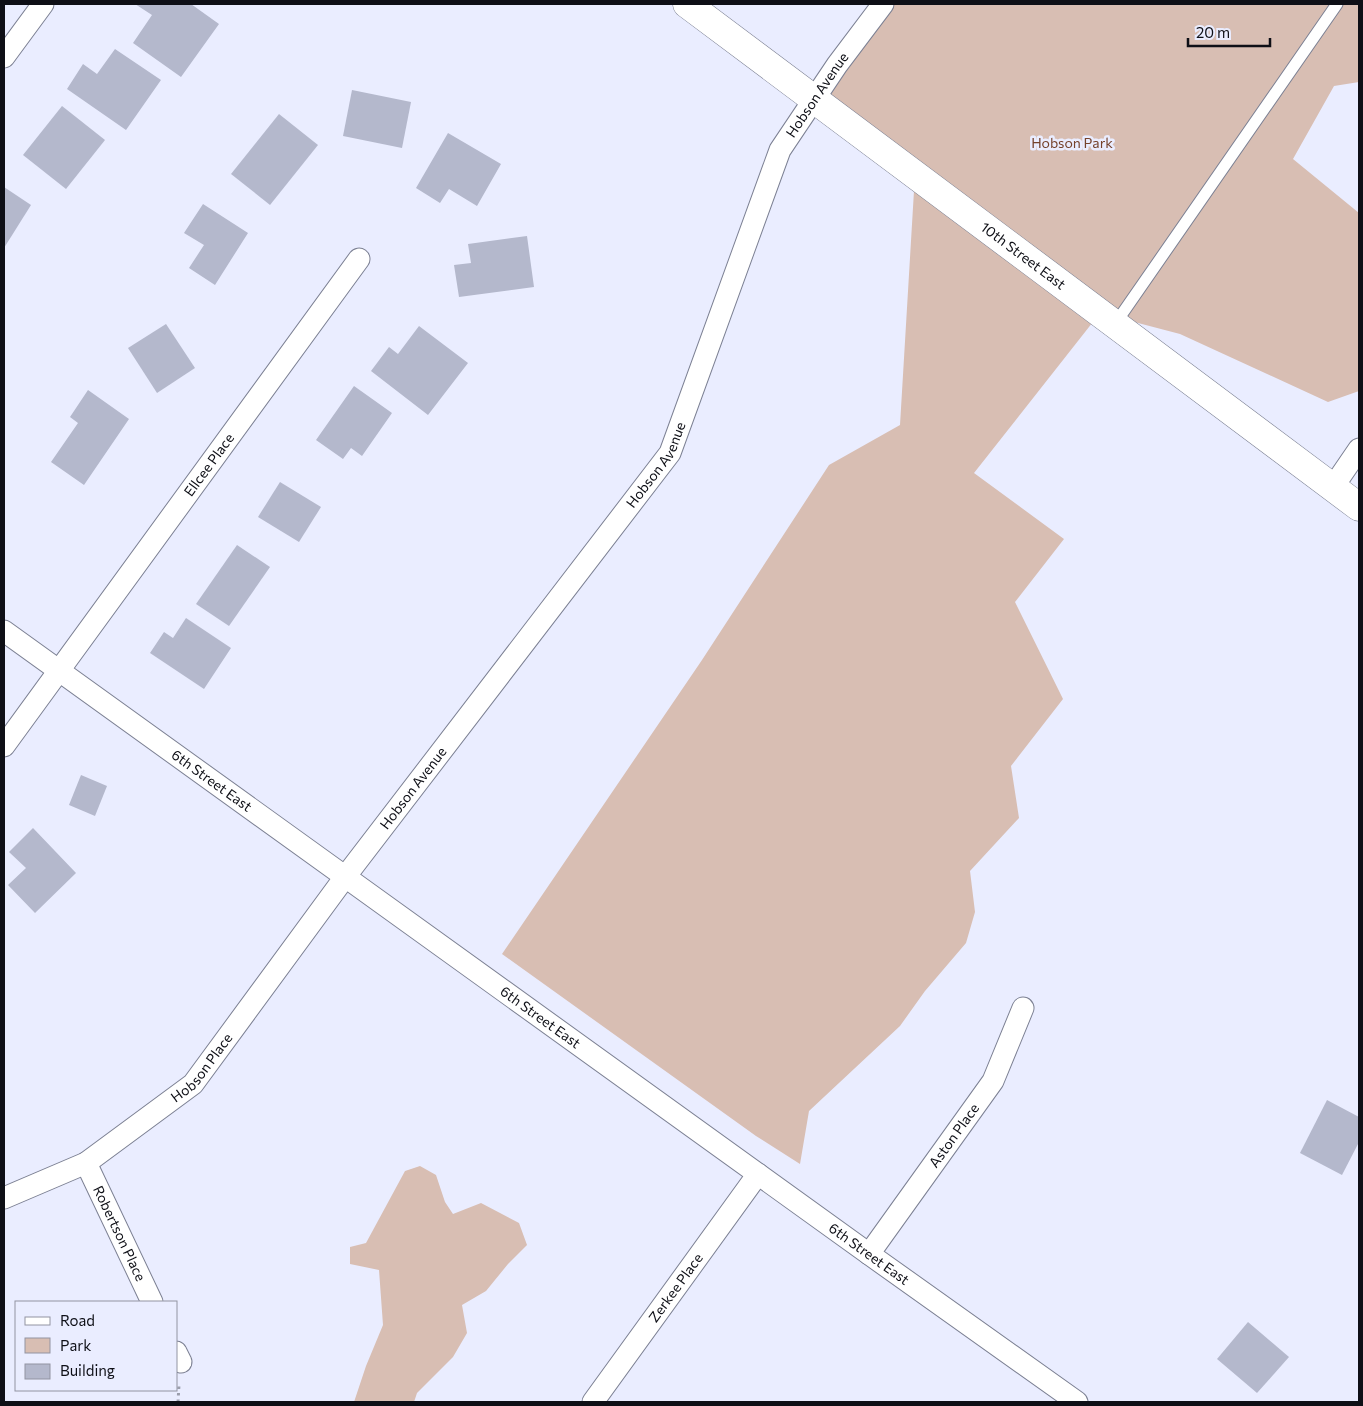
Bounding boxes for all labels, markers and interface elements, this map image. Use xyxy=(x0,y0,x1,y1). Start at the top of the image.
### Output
scale bar xyxy=(1188,15,1270,47)
text: 20 m xyxy=(1196,23,1230,41)
street label: Hobson Avenue xyxy=(782,49,852,140)
park label: Hobson Park xyxy=(1031,134,1113,151)
street label: 10th Street East xyxy=(978,218,1070,293)
street label: Hobson Avenue xyxy=(622,419,689,511)
street label: Ellcee Place xyxy=(180,430,237,499)
street label: Hobson Avenue xyxy=(376,743,450,832)
street label: 6th Street East xyxy=(169,746,256,815)
street label: 6th Street East xyxy=(497,982,584,1052)
street label: Hobson Place xyxy=(167,1029,236,1106)
street label: Aston Place xyxy=(925,1100,982,1170)
street label: Robertson Place xyxy=(90,1183,150,1284)
street label: 6th Street East xyxy=(826,1219,913,1288)
street label: Zerkee Place xyxy=(645,1250,706,1325)
legend xyxy=(15,1301,178,1391)
text: Road xyxy=(60,1311,95,1329)
text: Park xyxy=(60,1336,91,1354)
text: Building xyxy=(60,1361,115,1379)

